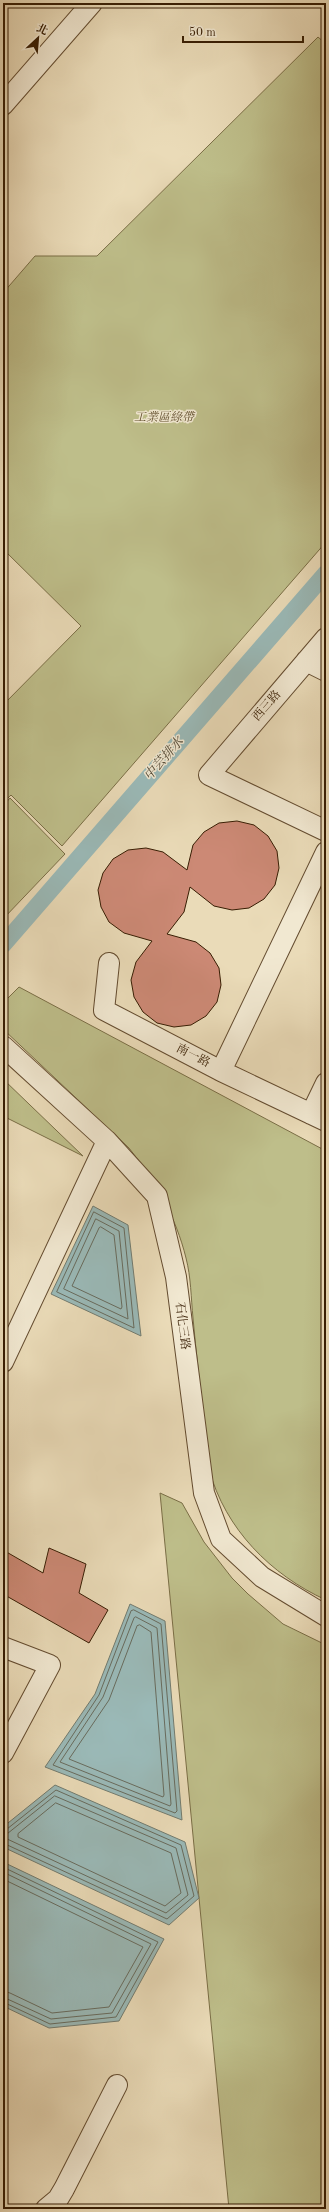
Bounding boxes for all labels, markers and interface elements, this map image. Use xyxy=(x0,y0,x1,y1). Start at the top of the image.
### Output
north arrow xyxy=(18,18,58,58)
scale bar xyxy=(183,18,303,44)
text: 北 xyxy=(34,21,50,38)
text: 50 m xyxy=(189,26,216,39)
park label: 工業區綠帶 xyxy=(134,410,196,424)
street label: 西三路 xyxy=(249,687,283,724)
water label: 中芸排水 xyxy=(141,733,187,783)
street label: 南一路 xyxy=(174,1041,213,1070)
street label: 石化三路 xyxy=(173,1301,193,1351)

